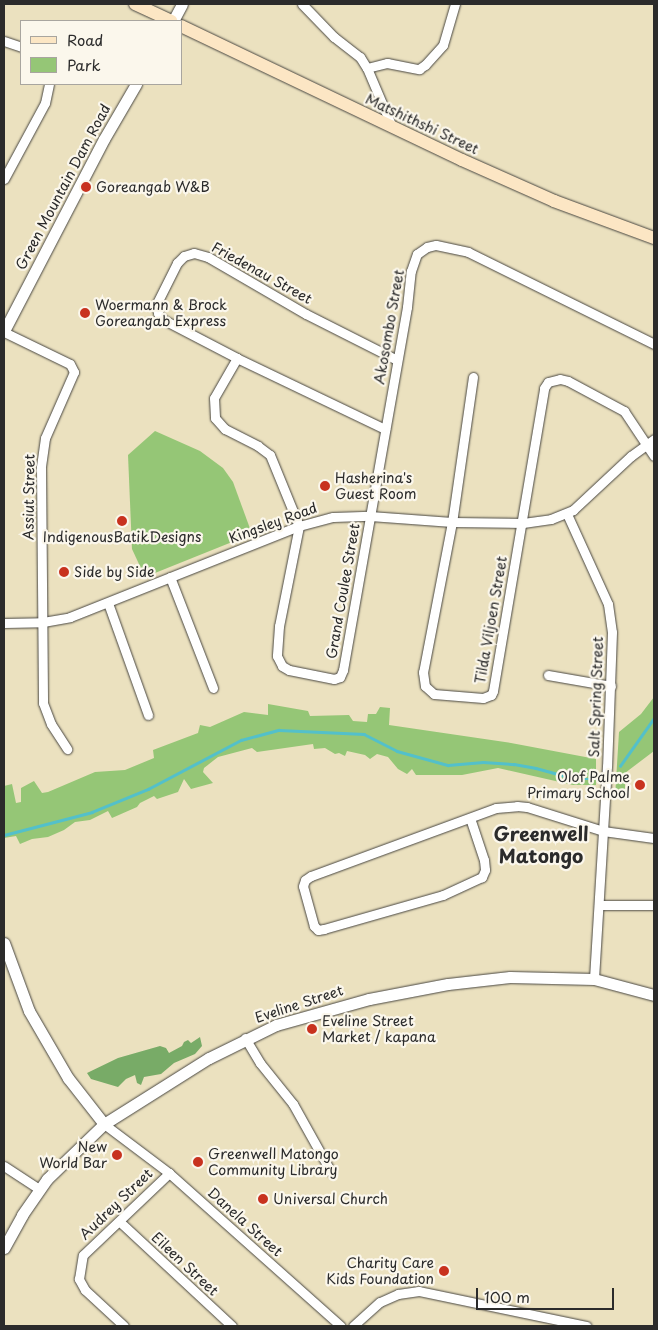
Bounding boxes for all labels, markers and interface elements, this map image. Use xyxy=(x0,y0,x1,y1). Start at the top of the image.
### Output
legend xyxy=(20,20,182,85)
text: Road xyxy=(67,28,103,51)
text: Park xyxy=(67,53,101,76)
street label: Matshithshi Street xyxy=(362,90,482,158)
street label: Green Mountain Dam Road xyxy=(12,101,114,273)
place label: Goreangab W&B xyxy=(96,179,209,195)
marker: Goreangab W&B xyxy=(80,181,92,193)
street label: Friedenau Street xyxy=(209,239,315,307)
street label: Akosombo Street xyxy=(371,268,407,386)
place label: Woermann & Brock Goreangab Express xyxy=(95,297,228,330)
marker: Woermann & Brock Goreangab Express xyxy=(79,307,91,319)
street label: Assiut Street xyxy=(20,453,38,541)
place label: Hasherina's Guest Room xyxy=(335,470,416,502)
marker: Hasherina's Guest Room xyxy=(319,480,331,492)
street label: Kingsley Road xyxy=(226,499,320,547)
marker: IndigenousBatikDesigns xyxy=(116,515,128,527)
street label: Grand Coulee Street xyxy=(323,521,363,661)
place label: IndigenousBatikDesigns xyxy=(43,529,201,545)
street label: Tilda Viljoen Street xyxy=(471,555,511,685)
place label: Side by Side xyxy=(74,564,155,580)
marker: Side by Side xyxy=(58,566,70,578)
street label: Salt Spring Street xyxy=(585,636,607,758)
place label: Olof Palme Primary School xyxy=(527,769,630,802)
marker: Olof Palme Primary School xyxy=(634,779,646,791)
district label: Greenwell Matongo xyxy=(494,823,588,867)
street label: Eveline Street xyxy=(253,982,345,1026)
place label: Eveline Street Market / kapana xyxy=(322,1013,436,1046)
marker: Eveline Street Market / kapana xyxy=(306,1023,318,1035)
place label: New World Bar xyxy=(38,1139,107,1172)
place label: Greenwell Matongo Community Library xyxy=(208,1146,340,1178)
marker: New World Bar xyxy=(111,1149,123,1161)
marker: Greenwell Matongo Community Library xyxy=(192,1156,204,1168)
street label: Audrey Street xyxy=(75,1164,157,1244)
street label: Danela Street xyxy=(204,1184,286,1260)
place label: Universal Church xyxy=(273,1191,388,1207)
marker: Universal Church xyxy=(257,1193,269,1205)
street label: Eileen Street xyxy=(148,1228,222,1300)
place label: Charity Care Kids Foundation xyxy=(327,1255,434,1288)
marker: Charity Care Kids Foundation xyxy=(438,1265,450,1277)
scale bar xyxy=(478,1278,616,1310)
text: 100 m xyxy=(484,1285,530,1308)

